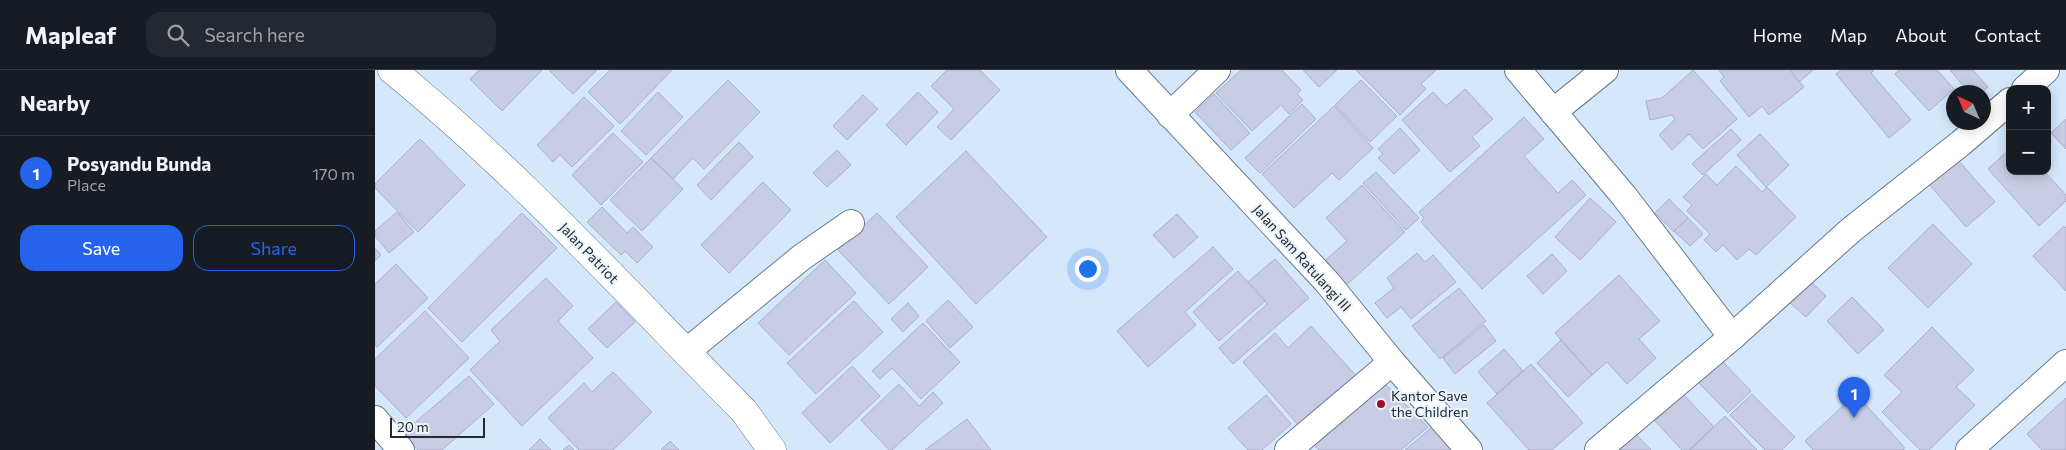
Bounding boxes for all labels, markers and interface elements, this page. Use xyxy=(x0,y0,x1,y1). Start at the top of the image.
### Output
search box xyxy=(146,12,496,57)
text: Mapleaf xyxy=(25,20,116,49)
icon: search xyxy=(164,21,192,49)
text: Search here xyxy=(204,23,305,46)
text: Home xyxy=(1753,24,1802,46)
text: Map xyxy=(1830,24,1867,46)
text: About xyxy=(1895,24,1947,46)
text: Contact xyxy=(1975,24,2041,46)
north arrow xyxy=(1946,85,1991,130)
map controls xyxy=(2006,85,2051,175)
button: + xyxy=(2006,85,2051,130)
text: Nearby xyxy=(20,90,90,115)
button: − xyxy=(2006,130,2051,175)
text: Posyandu Bunda xyxy=(67,152,211,175)
text: 1 xyxy=(32,164,40,183)
text: 170 m xyxy=(312,164,355,183)
text: Place xyxy=(67,175,106,194)
street label: Jalan Sam Ratulangi III xyxy=(1250,201,1355,315)
street label: Jalan Patriot xyxy=(556,219,623,287)
button: Save xyxy=(20,225,183,271)
button: Share xyxy=(193,225,355,271)
your location xyxy=(1075,256,1101,282)
pin: 1 xyxy=(1838,377,1870,418)
place label: Kantor Save the Children xyxy=(1391,387,1468,420)
marker: Kantor Save the Children xyxy=(1375,398,1387,410)
scale bar xyxy=(390,415,485,438)
text: 20 m xyxy=(397,418,429,435)

